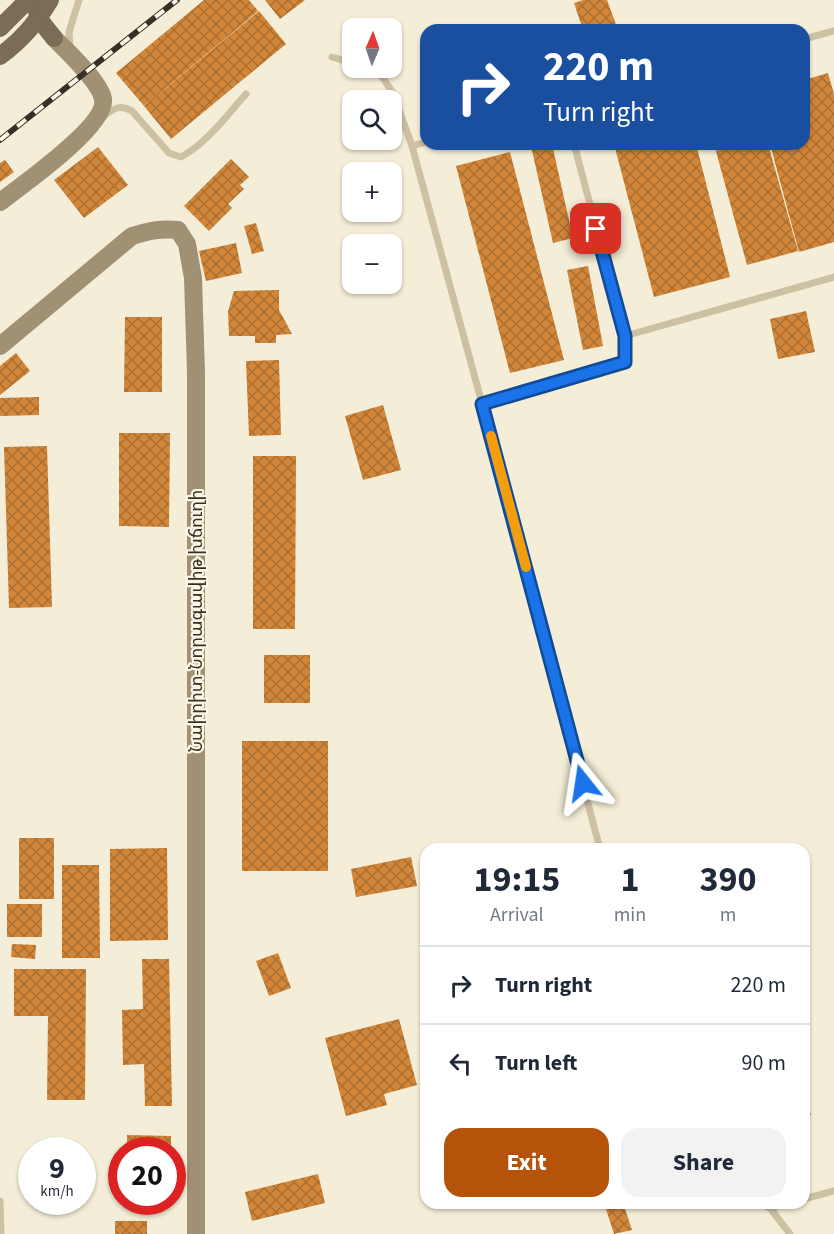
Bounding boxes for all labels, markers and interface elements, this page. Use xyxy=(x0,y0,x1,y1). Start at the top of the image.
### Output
north arrow xyxy=(342,18,402,78)
map controls xyxy=(342,18,402,294)
text: 220 m xyxy=(543,37,654,97)
icon: right xyxy=(444,48,522,126)
button: search xyxy=(342,90,402,150)
text: Turn right xyxy=(543,93,654,132)
button: + xyxy=(342,162,402,222)
pin xyxy=(570,203,621,254)
icon: arrive xyxy=(579,212,612,245)
button: − xyxy=(342,234,402,294)
street label: Նաիրիտ-Նորագավիթ խճուղի xyxy=(184,490,209,752)
position arrow xyxy=(551,751,615,815)
text: 19:15 xyxy=(473,854,560,905)
text: 1 xyxy=(620,854,639,905)
text: 390 xyxy=(700,854,757,905)
text: Arrival xyxy=(490,901,544,929)
text: min xyxy=(614,901,646,929)
text: m xyxy=(720,901,736,929)
icon: right xyxy=(444,969,477,1002)
text: Turn right xyxy=(495,969,592,1001)
text: 220 m xyxy=(731,969,786,1001)
icon: left xyxy=(444,1047,477,1080)
text: Turn left xyxy=(495,1047,577,1079)
text: 90 m xyxy=(741,1047,786,1079)
button: Exit xyxy=(444,1128,609,1197)
button: Share xyxy=(621,1128,786,1197)
speed limit sign: 20 xyxy=(108,1137,186,1215)
text: 9 xyxy=(49,1147,65,1190)
text: km/h xyxy=(40,1181,74,1202)

